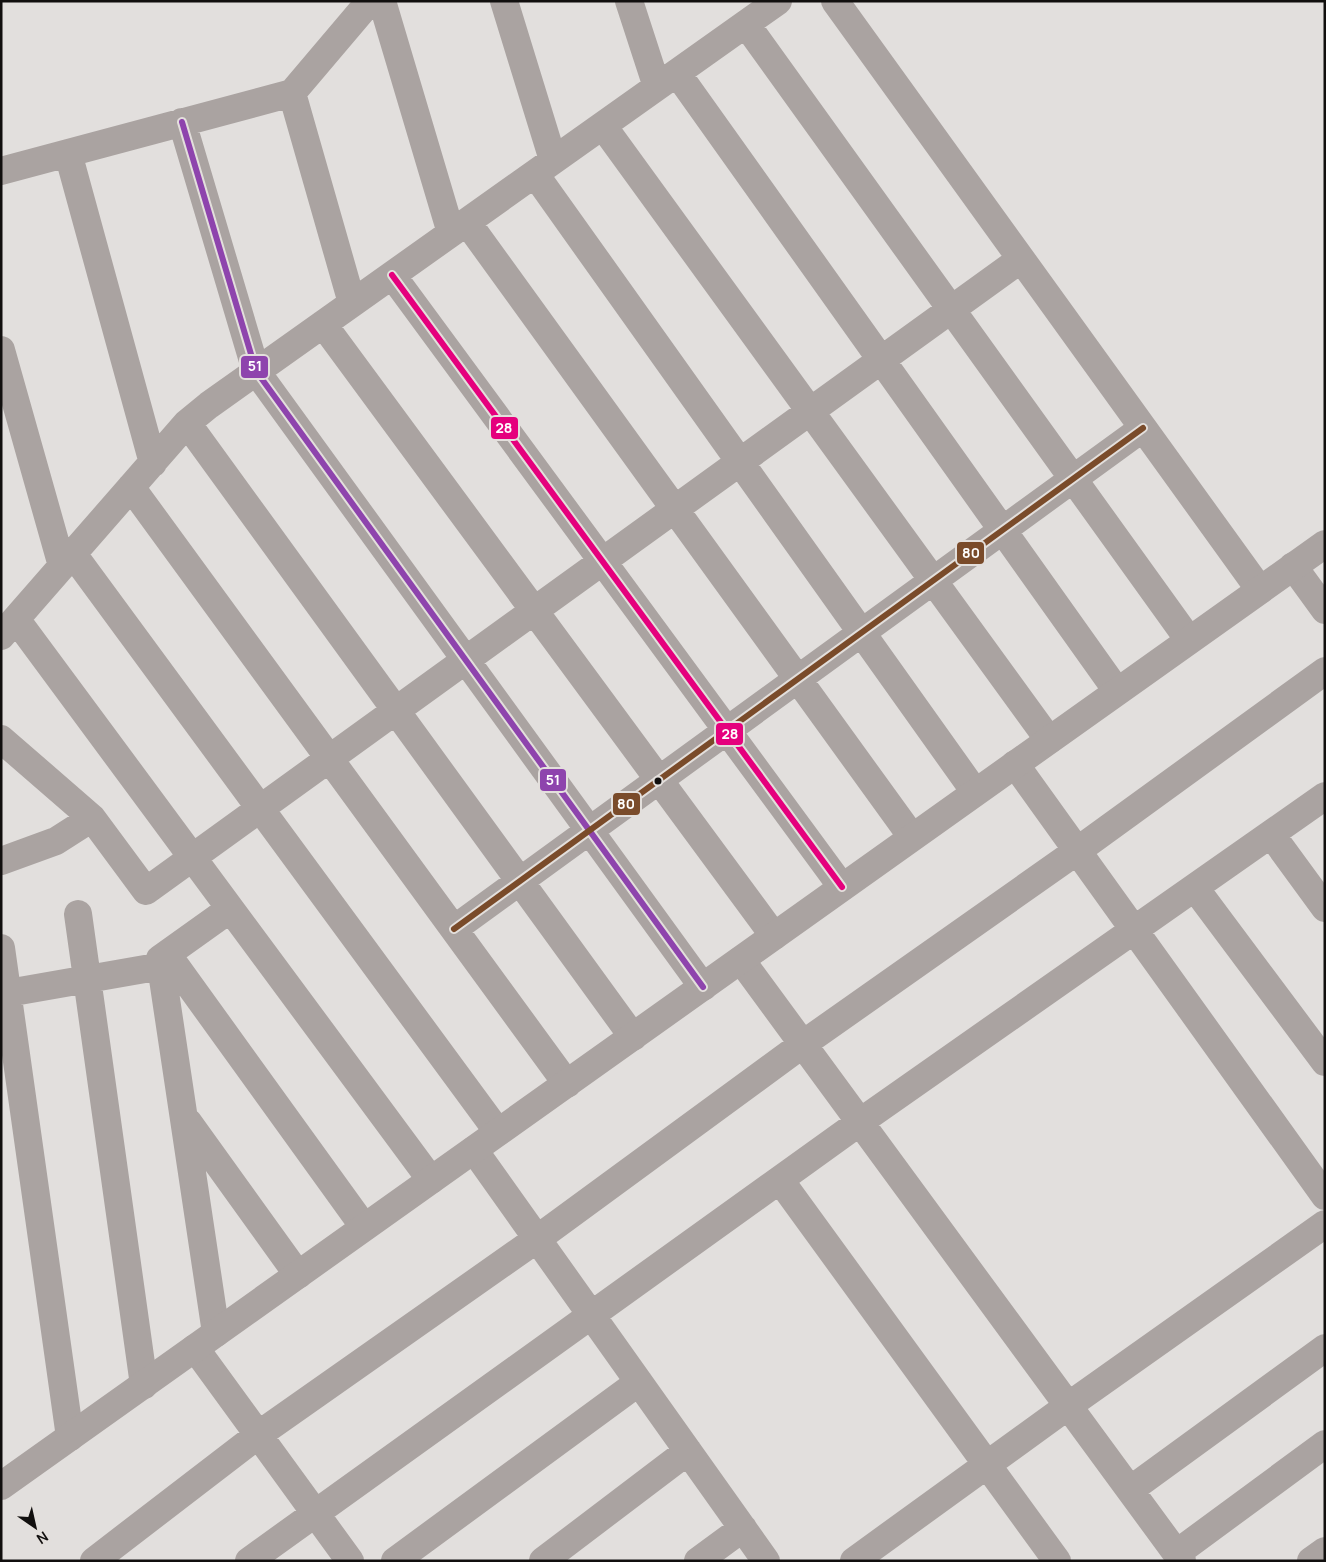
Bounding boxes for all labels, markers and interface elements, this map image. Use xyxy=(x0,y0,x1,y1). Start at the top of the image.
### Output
line badge: 51 xyxy=(240,355,269,379)
text: 51 xyxy=(248,356,262,375)
line badge: 28 xyxy=(490,416,519,440)
text: 28 xyxy=(496,418,512,437)
line badge: 80 xyxy=(956,541,985,565)
text: 80 xyxy=(962,543,980,562)
line badge: 28 xyxy=(715,722,744,746)
text: 28 xyxy=(722,724,738,743)
line badge: 51 xyxy=(539,768,567,792)
text: 51 xyxy=(546,770,560,789)
unlabelled marker xyxy=(653,776,663,786)
line badge: 80 xyxy=(612,792,641,816)
text: 80 xyxy=(617,794,635,813)
north arrow xyxy=(10,1502,60,1552)
text: N xyxy=(33,1528,52,1549)

